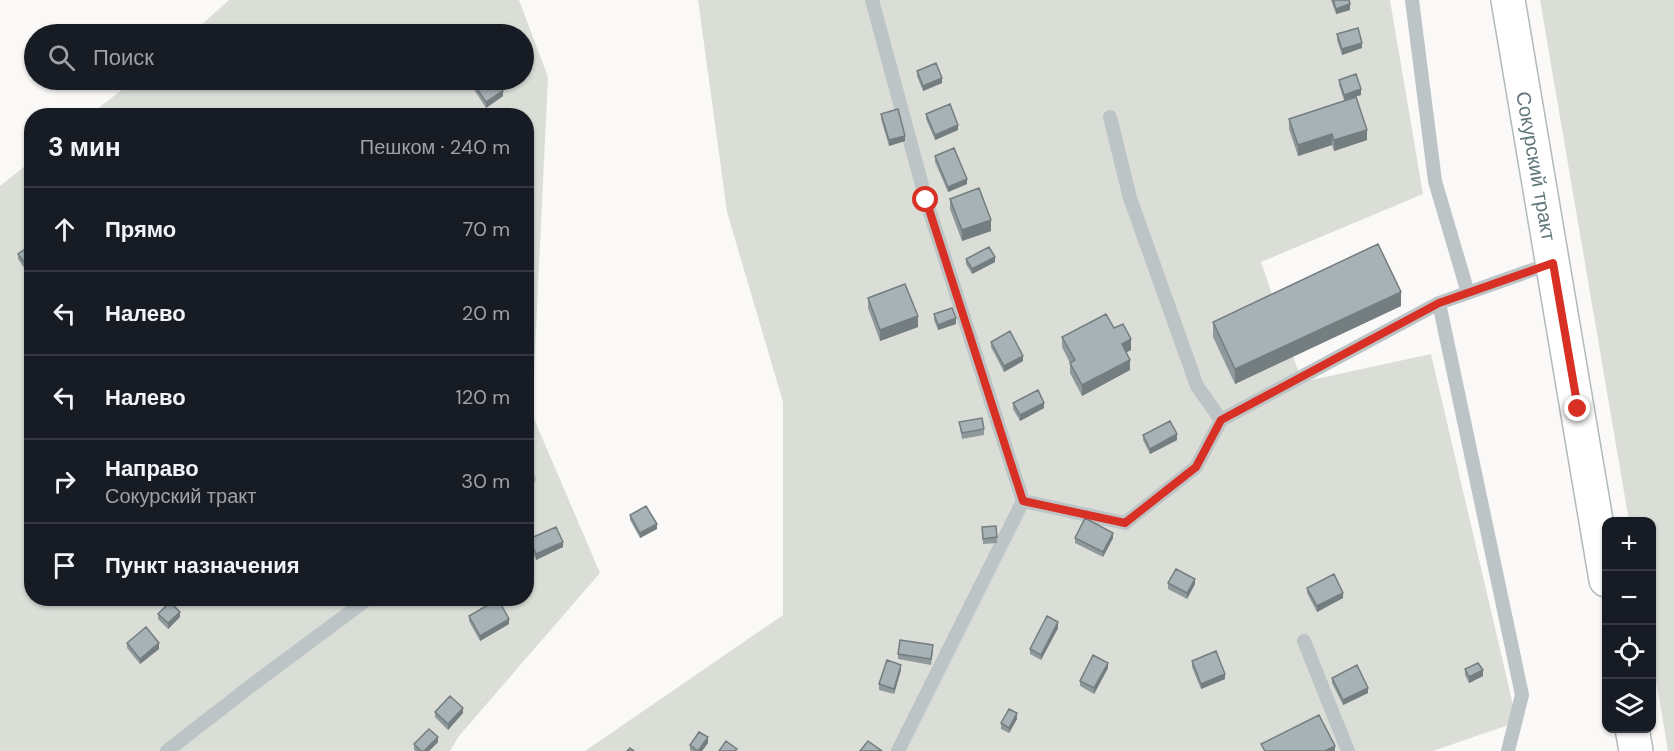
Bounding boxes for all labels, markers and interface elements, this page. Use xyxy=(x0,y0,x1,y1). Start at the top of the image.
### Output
search box xyxy=(24,24,534,90)
icon: search xyxy=(45,41,78,74)
text: Поиск xyxy=(93,43,154,72)
street label: Сокурский тракт xyxy=(1510,89,1562,243)
text: 3 мин xyxy=(48,130,121,164)
text: Пешком · 240 m xyxy=(360,134,510,160)
route start xyxy=(912,186,938,212)
icon: ahead xyxy=(48,213,81,246)
text: Прямо xyxy=(105,215,176,244)
text: 70 m xyxy=(463,216,510,242)
icon: left xyxy=(48,297,81,330)
text: Налево xyxy=(105,299,186,328)
text: 20 m xyxy=(462,300,510,326)
icon: left xyxy=(48,381,81,414)
text: Налево xyxy=(105,383,186,412)
text: 120 m xyxy=(456,384,510,410)
route end xyxy=(1564,395,1590,421)
text: Направо xyxy=(105,454,199,483)
icon: right xyxy=(48,465,81,498)
text: 30 m xyxy=(461,468,510,494)
text: Сокурский тракт xyxy=(105,483,256,509)
map controls xyxy=(1602,517,1656,733)
button: + xyxy=(1602,517,1656,571)
icon: arrive xyxy=(48,549,81,582)
text: Пункт назначения xyxy=(105,551,300,580)
button: − xyxy=(1602,571,1656,625)
button: locate xyxy=(1602,625,1656,679)
button: layers xyxy=(1602,679,1656,733)

